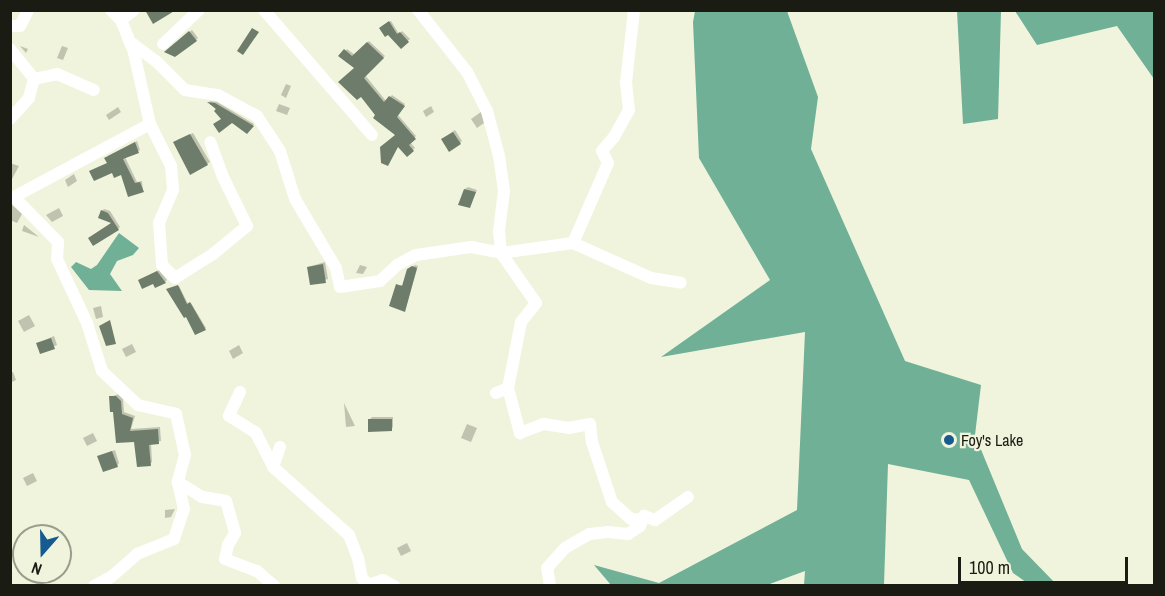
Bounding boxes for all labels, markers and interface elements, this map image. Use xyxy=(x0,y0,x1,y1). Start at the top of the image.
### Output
place label: Foy's Lake xyxy=(961,430,1023,450)
marker: Foy's Lake xyxy=(942,433,956,447)
north arrow xyxy=(12,524,72,584)
scale bar xyxy=(961,545,1130,583)
text: 100 m xyxy=(969,555,1010,580)
text: N xyxy=(28,557,45,581)

